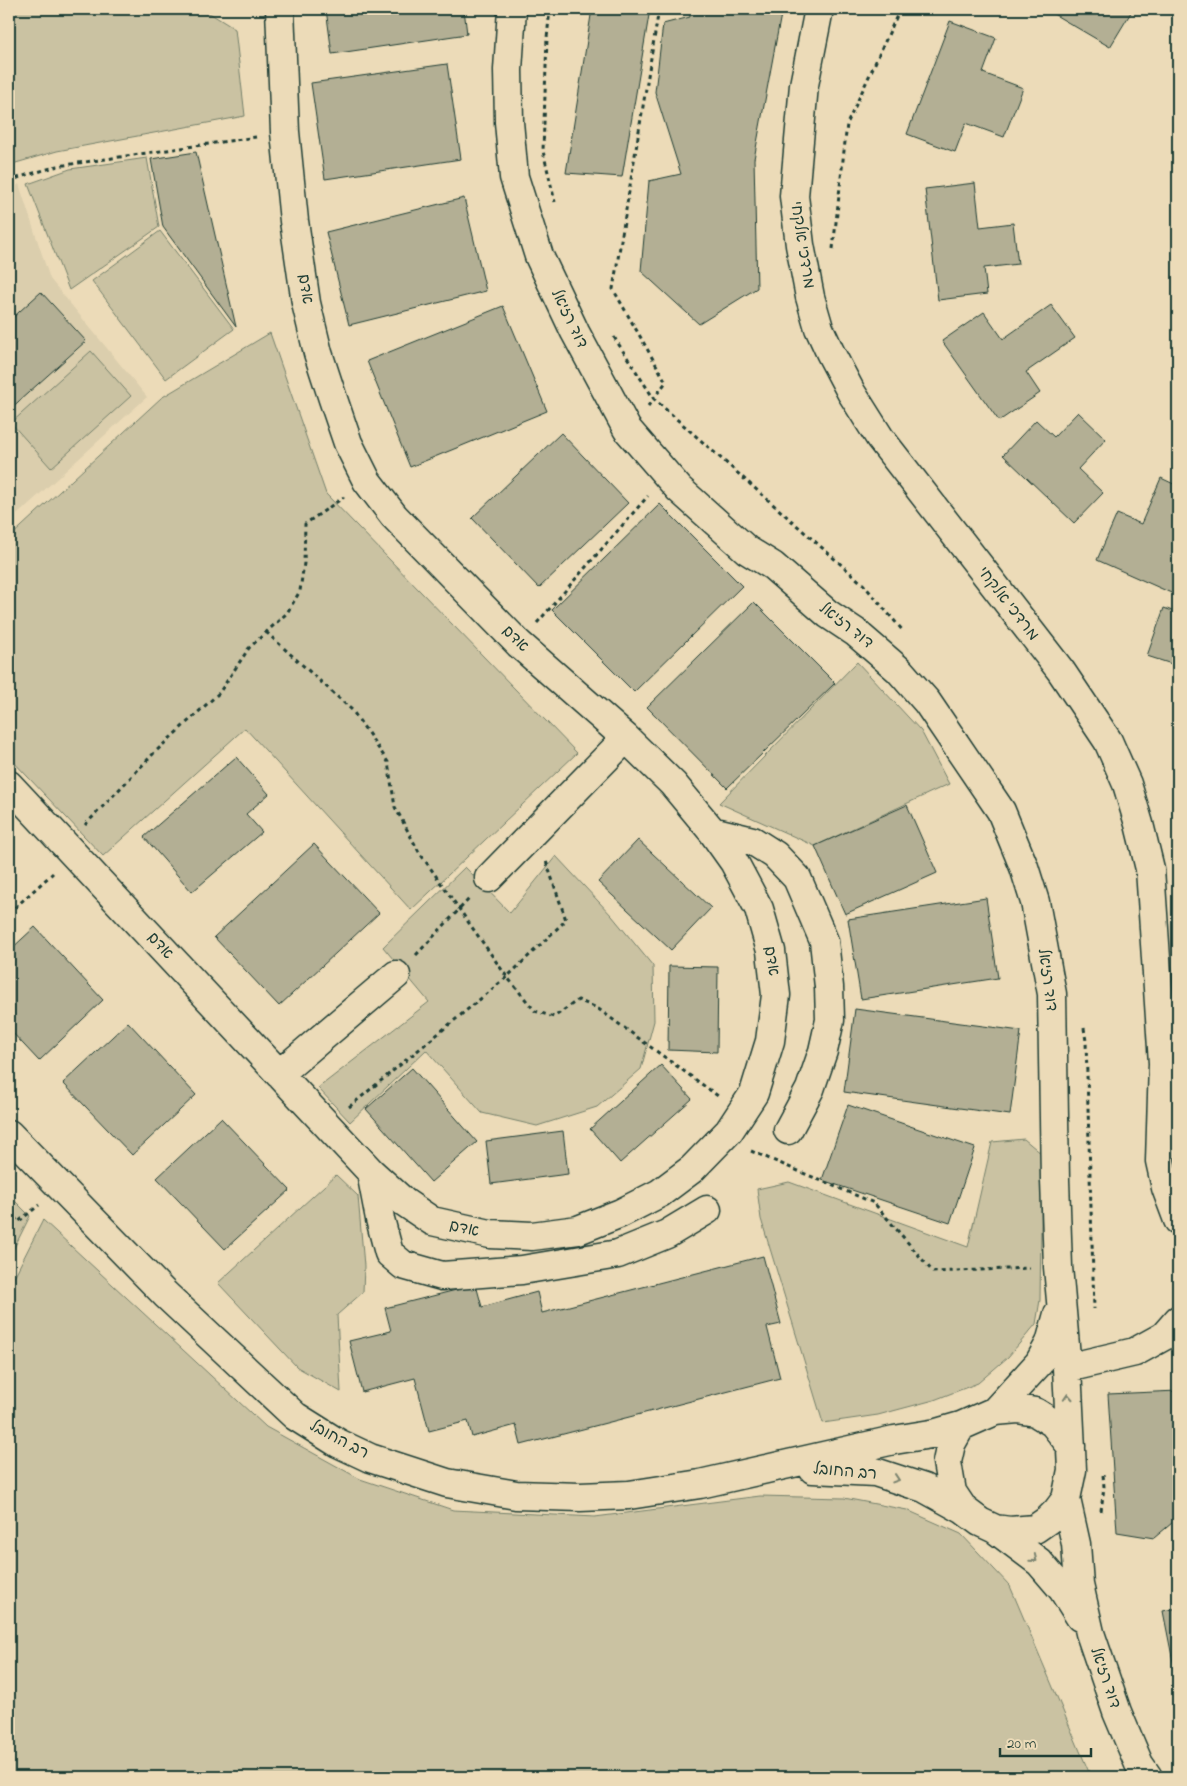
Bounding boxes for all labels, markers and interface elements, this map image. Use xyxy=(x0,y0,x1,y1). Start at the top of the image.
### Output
street label: מרדכי אלקחי xyxy=(783,199,821,291)
street label: אדם xyxy=(291,272,319,306)
street label: דוד רזיאל xyxy=(544,285,594,353)
street label: מרדכי אלקחי xyxy=(971,562,1045,646)
street label: דוד רזיאל xyxy=(814,597,878,655)
street label: אדם xyxy=(496,620,534,658)
street label: אדם xyxy=(141,927,179,965)
street label: אדם xyxy=(757,944,785,978)
street label: דוד רזיאל xyxy=(1031,947,1063,1013)
street label: אדם xyxy=(447,1214,481,1244)
one-way arrow xyxy=(1063,1393,1074,1401)
street label: רב החובל xyxy=(305,1414,373,1466)
street label: רב החובל xyxy=(812,1457,878,1487)
one-way arrow xyxy=(892,1473,900,1483)
one-way arrow xyxy=(1028,1553,1037,1561)
street label: דוד רזיאל xyxy=(1083,1644,1127,1712)
scale bar xyxy=(1000,1726,1091,1758)
text: 20 m xyxy=(1007,1733,1037,1755)

